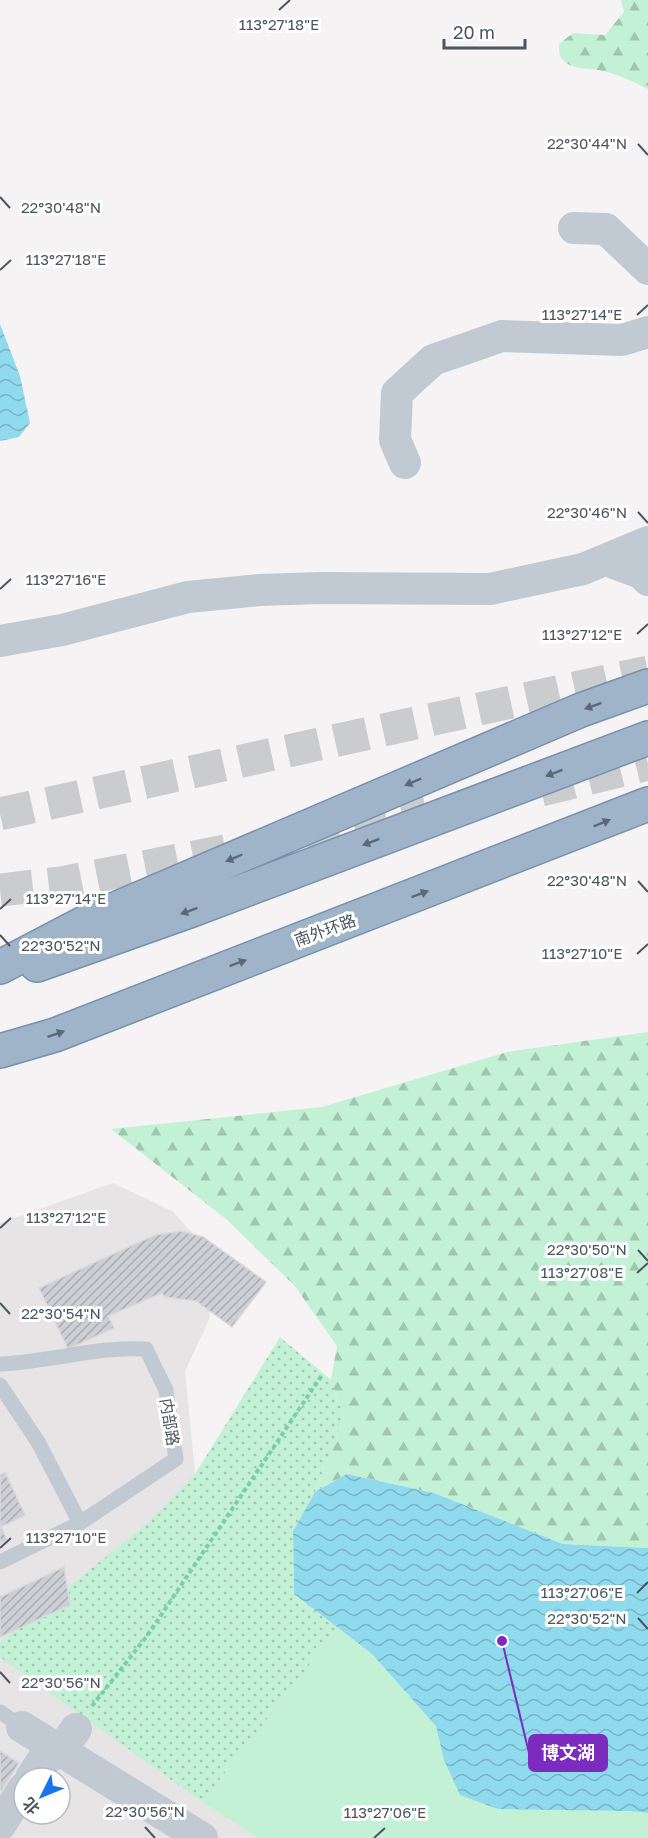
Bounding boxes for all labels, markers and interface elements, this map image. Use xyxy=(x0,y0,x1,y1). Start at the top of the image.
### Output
scale bar xyxy=(444,12,525,50)
text: 113°27'18"E xyxy=(239,15,319,33)
text: 20 m xyxy=(453,21,495,43)
text: 22°30'44"N xyxy=(547,134,627,152)
text: 22°30'48"N xyxy=(21,198,101,216)
text: 113°27'18"E xyxy=(26,250,106,268)
text: 113°27'14"E xyxy=(542,305,622,323)
text: 22°30'46"N xyxy=(547,503,627,521)
text: 113°27'16"E xyxy=(26,570,106,588)
text: 113°27'12"E xyxy=(542,625,622,643)
one-way arrow xyxy=(584,702,602,712)
one-way arrow xyxy=(544,768,562,778)
one-way arrow xyxy=(404,777,422,787)
one-way arrow xyxy=(593,818,611,828)
one-way arrow xyxy=(362,837,380,847)
one-way arrow xyxy=(225,854,243,864)
text: 22°30'48"N xyxy=(547,871,627,889)
text: 113°27'14"E xyxy=(26,889,106,907)
one-way arrow xyxy=(411,889,429,898)
one-way arrow xyxy=(180,907,198,917)
street label: 南外环路 xyxy=(292,910,358,950)
text: 22°30'52"N xyxy=(21,936,101,954)
text: 113°27'10"E xyxy=(542,944,622,962)
one-way arrow xyxy=(229,957,247,967)
one-way arrow xyxy=(47,1028,65,1038)
text: 113°27'12"E xyxy=(26,1208,106,1226)
text: 22°30'50"N xyxy=(547,1240,627,1258)
text: 113°27'08"E xyxy=(541,1263,623,1281)
text: 22°30'54"N xyxy=(21,1304,101,1322)
street label: 内部路 xyxy=(156,1397,184,1447)
text: 113°27'10"E xyxy=(26,1528,106,1546)
text: 113°27'06"E xyxy=(541,1583,623,1601)
text: 22°30'52"N xyxy=(547,1609,627,1627)
text: 22°30'56"N xyxy=(21,1673,101,1691)
callout: 博文湖 xyxy=(529,1735,607,1771)
text: 博文湖 xyxy=(541,1741,595,1763)
north arrow xyxy=(12,1766,72,1826)
text: 北 xyxy=(18,1794,44,1819)
text: 22°30'56"N xyxy=(105,1802,185,1820)
text: 113°27'06"E xyxy=(344,1803,426,1821)

